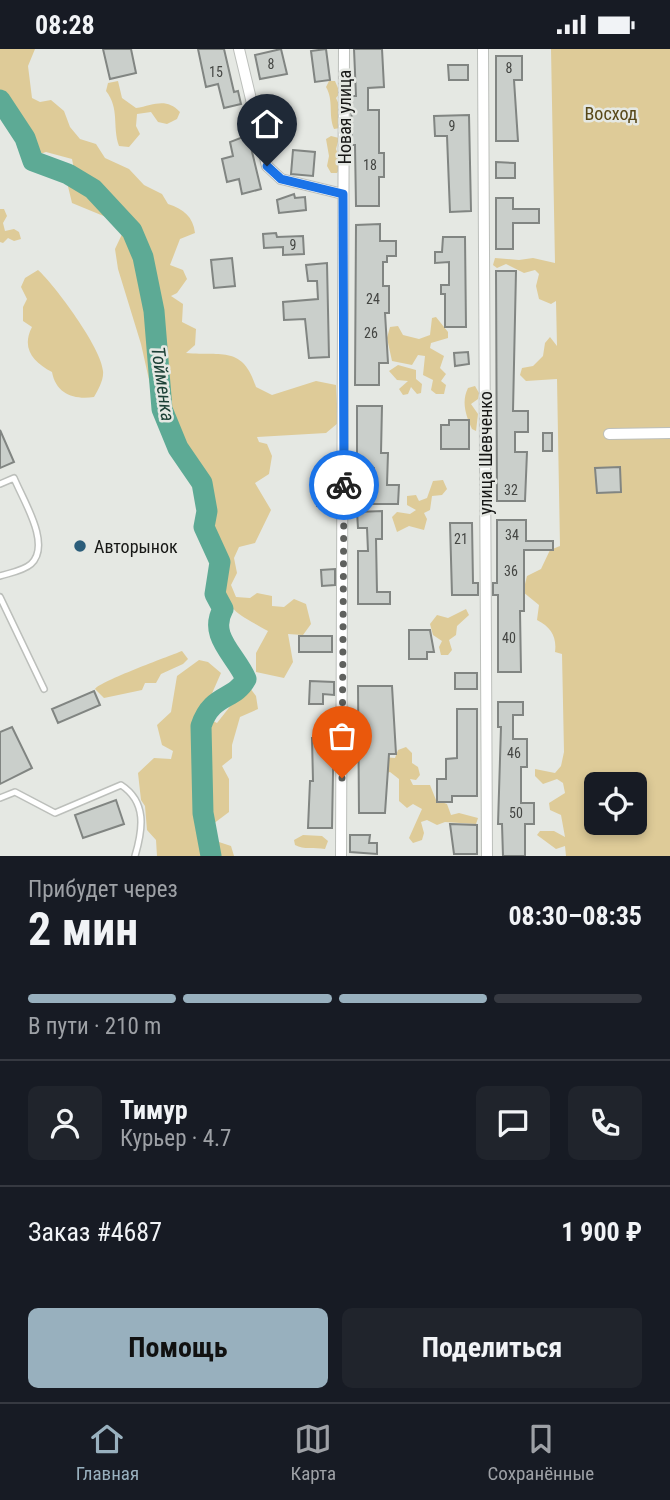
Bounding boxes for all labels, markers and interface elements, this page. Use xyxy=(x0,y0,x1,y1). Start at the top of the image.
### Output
text: 08:28 xyxy=(35,10,95,40)
house number: 8 xyxy=(268,56,275,72)
house number: 8 xyxy=(506,60,513,76)
house number: 15 xyxy=(209,64,223,80)
street label: Новая улица xyxy=(334,70,355,164)
pin xyxy=(237,94,297,166)
park label: Восход xyxy=(585,103,638,124)
icon: home xyxy=(248,105,286,143)
house number: 9 xyxy=(449,118,455,134)
house number: 18 xyxy=(363,157,377,173)
house number: 9 xyxy=(290,237,296,253)
house number: 24 xyxy=(366,291,380,307)
house number: 26 xyxy=(364,325,378,341)
water label: Тойменка xyxy=(146,345,180,423)
street label: улица Шевченко xyxy=(475,391,496,515)
courier xyxy=(309,450,379,520)
icon: bike xyxy=(325,466,363,504)
house number: 32 xyxy=(504,482,518,498)
house number: 34 xyxy=(505,527,519,543)
house number: 21 xyxy=(454,531,468,547)
place label: Авторынок xyxy=(94,536,178,557)
marker: Авторынок xyxy=(72,538,88,554)
house number: 36 xyxy=(504,563,518,579)
house number: 40 xyxy=(502,630,516,646)
pin xyxy=(312,706,372,778)
icon: bag xyxy=(323,717,361,755)
house number: 46 xyxy=(507,745,521,761)
map controls xyxy=(584,772,647,835)
button: locate xyxy=(584,772,647,835)
house number: 50 xyxy=(509,805,523,821)
text: Прибудет через xyxy=(28,876,178,903)
text: 08:30–08:35 xyxy=(508,901,642,931)
text: 2 мин xyxy=(28,902,138,956)
text: В пути · 210 m xyxy=(28,1013,161,1040)
button: person xyxy=(28,1086,102,1160)
button: chat xyxy=(476,1086,550,1160)
button: phone xyxy=(568,1086,642,1160)
text: Тимур xyxy=(120,1095,188,1125)
text: Курьер · 4.7 xyxy=(120,1125,231,1152)
text: Заказ #4687 xyxy=(28,1217,162,1247)
text: 1 900 ₽ xyxy=(561,1217,642,1247)
button: Помощь xyxy=(28,1308,328,1388)
button: Поделиться xyxy=(342,1308,642,1388)
tab: Главная xyxy=(76,1420,139,1485)
tab: Карта xyxy=(291,1420,336,1485)
tab: Сохранённые xyxy=(488,1420,594,1485)

